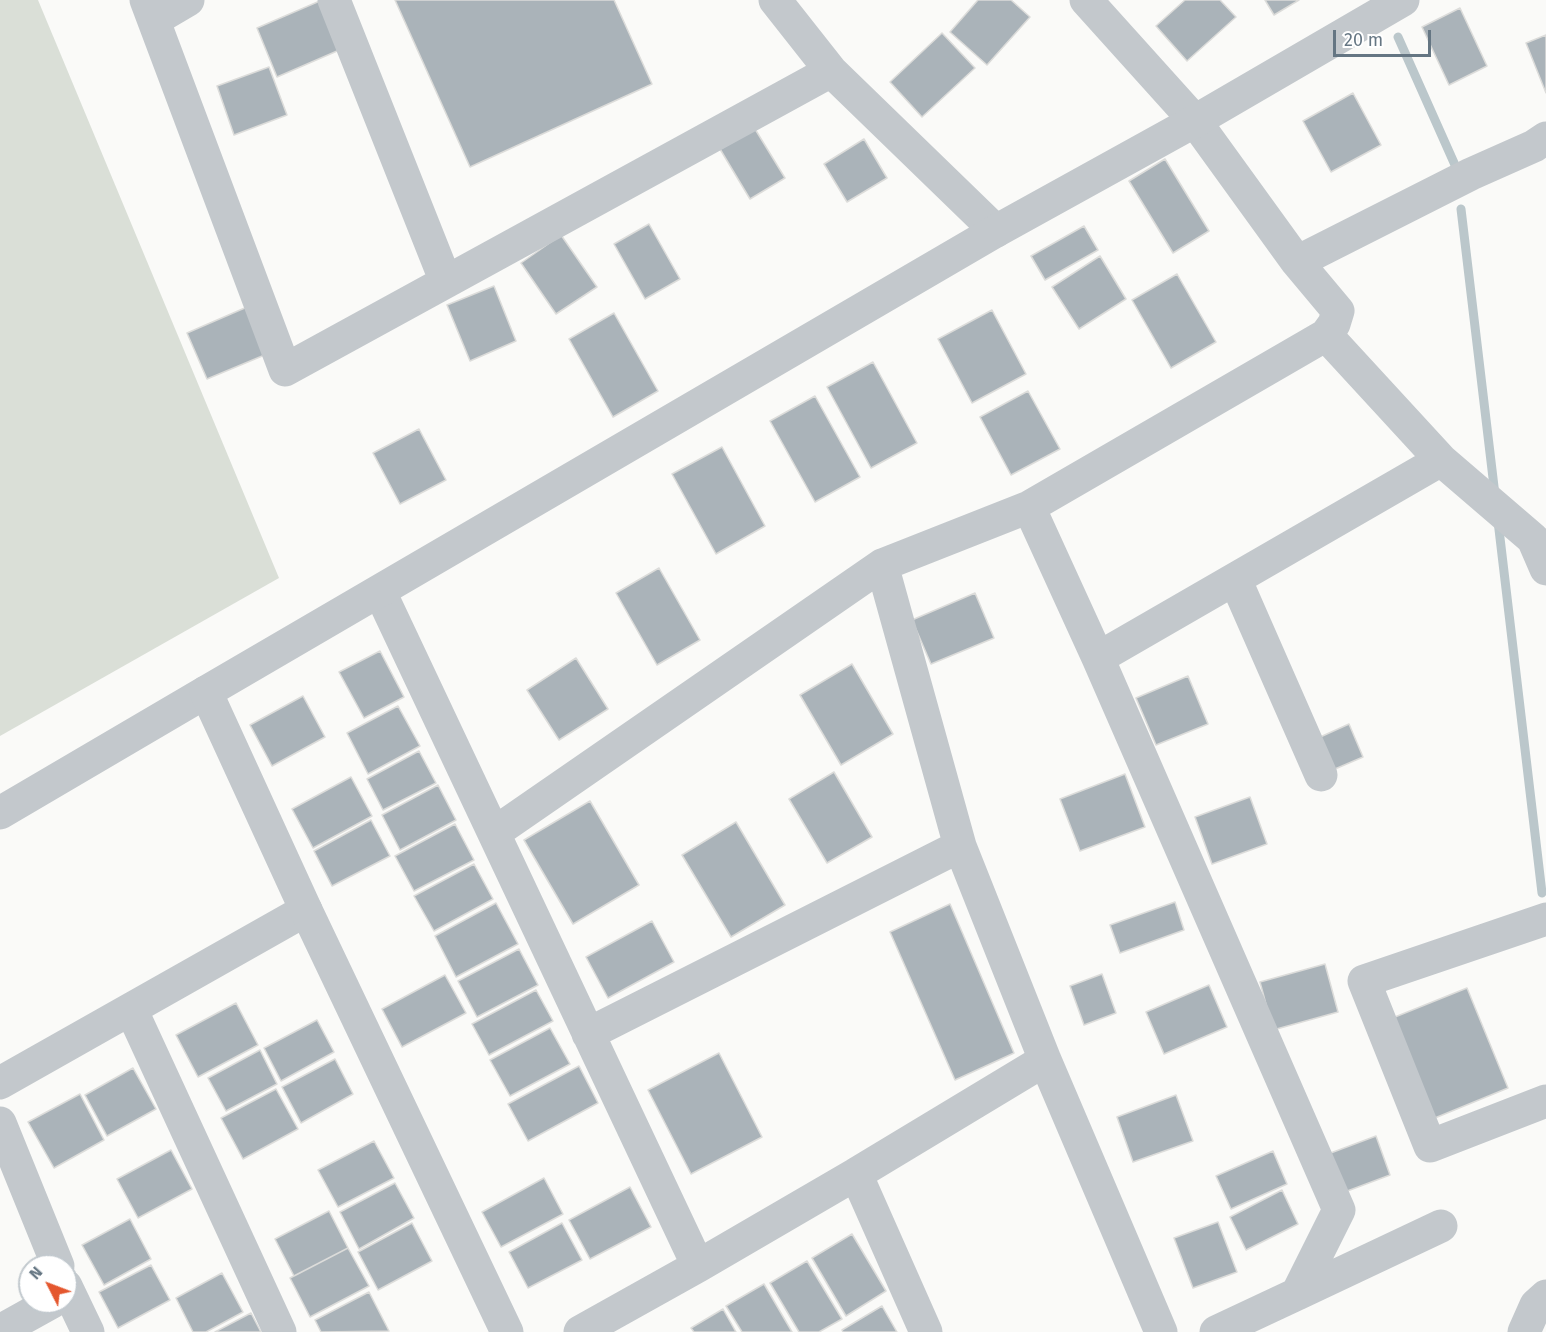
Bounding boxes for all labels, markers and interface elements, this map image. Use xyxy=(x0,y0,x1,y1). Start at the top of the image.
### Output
scale bar xyxy=(1336,18,1434,56)
text: 20 m xyxy=(1344,29,1383,51)
north arrow xyxy=(18,1254,78,1314)
text: N xyxy=(25,1263,46,1283)

